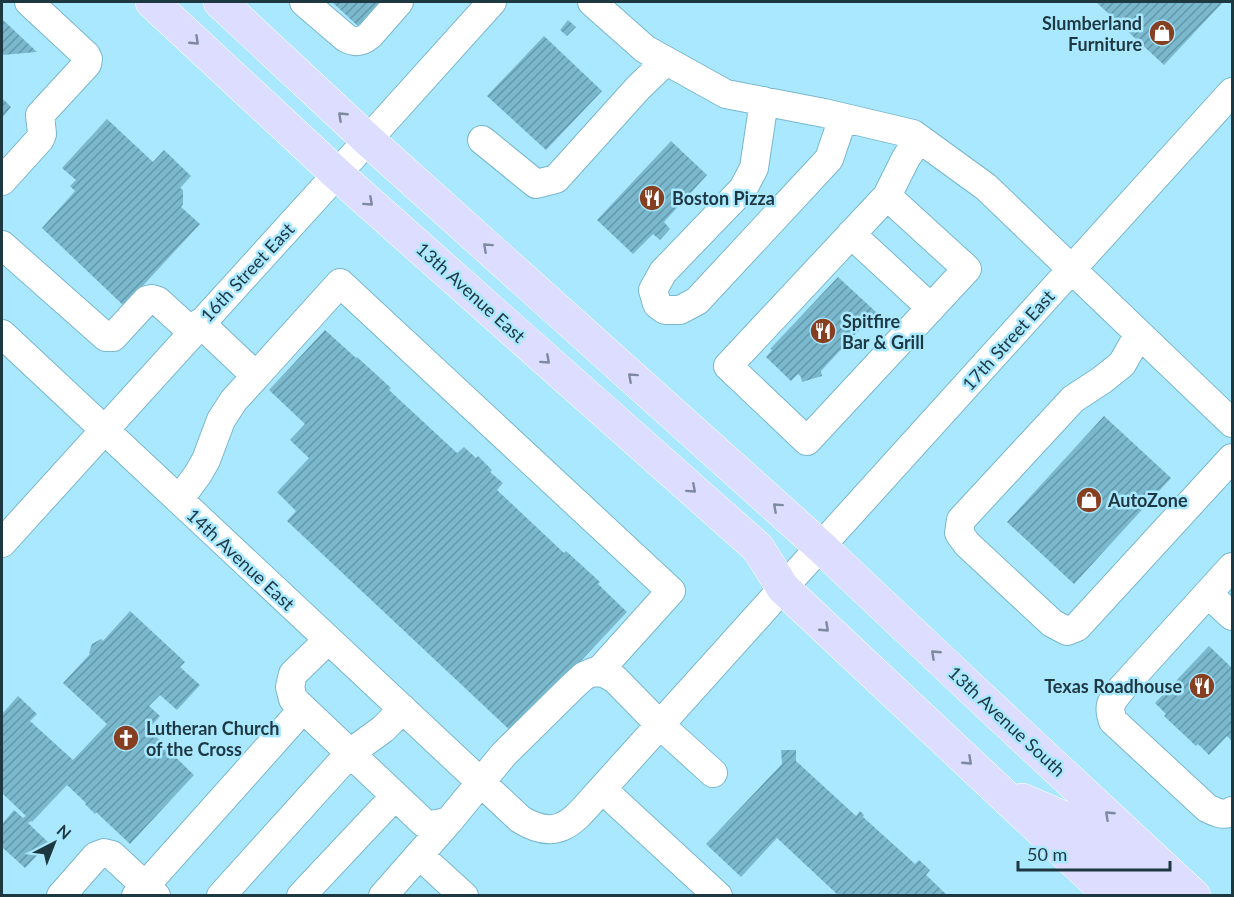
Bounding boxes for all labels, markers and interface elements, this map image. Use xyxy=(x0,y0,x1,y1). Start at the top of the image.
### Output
place label: Slumberland Furniture xyxy=(1042,12,1142,55)
shop icon: Slumberland Furniture xyxy=(1147,18,1177,48)
one-way arrow xyxy=(189,34,199,45)
one-way arrow xyxy=(339,112,350,123)
restaurant icon: Boston Pizza xyxy=(637,183,667,213)
place label: Boston Pizza xyxy=(672,187,775,209)
one-way arrow xyxy=(363,195,373,206)
street label: 16th Street East xyxy=(195,217,299,326)
street label: 13th Avenue East xyxy=(412,237,530,347)
one-way arrow xyxy=(483,243,494,254)
street label: 17th Street East xyxy=(957,285,1059,395)
place label: Spitfire Bar & Grill xyxy=(842,310,924,353)
restaurant icon: Spitfire Bar & Grill xyxy=(808,316,838,346)
one-way arrow xyxy=(540,353,550,364)
one-way arrow xyxy=(628,373,639,384)
one-way arrow xyxy=(685,482,696,493)
shop icon: AutoZone xyxy=(1074,485,1104,515)
place label: AutoZone xyxy=(1107,489,1188,511)
one-way arrow xyxy=(773,503,784,514)
street label: 14th Avenue East xyxy=(183,504,300,615)
one-way arrow xyxy=(819,621,829,632)
one-way arrow xyxy=(931,650,941,661)
street label: 13th Avenue South xyxy=(944,661,1070,781)
restaurant icon: Texas Roadhouse xyxy=(1187,671,1217,701)
place label: Texas Roadhouse xyxy=(1044,675,1182,697)
place label: Lutheran Church of the Cross xyxy=(146,717,279,760)
church icon: Lutheran Church of the Cross xyxy=(111,723,141,753)
one-way arrow xyxy=(961,754,971,765)
one-way arrow xyxy=(1105,811,1115,822)
north arrow xyxy=(24,813,84,873)
text: N xyxy=(53,820,75,843)
scale bar xyxy=(1018,834,1170,872)
text: 50 m xyxy=(1027,843,1067,865)

